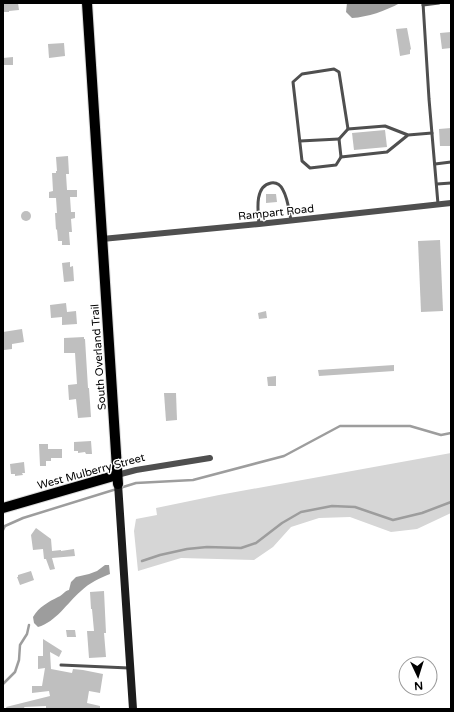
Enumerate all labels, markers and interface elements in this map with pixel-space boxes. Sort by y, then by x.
street label: Rampart Road [238,202,315,223]
street label: South Overland Trail [88,303,109,410]
street label: West Mulberry Street [36,451,146,492]
north arrow [398,656,438,696]
text: N [414,679,424,692]

